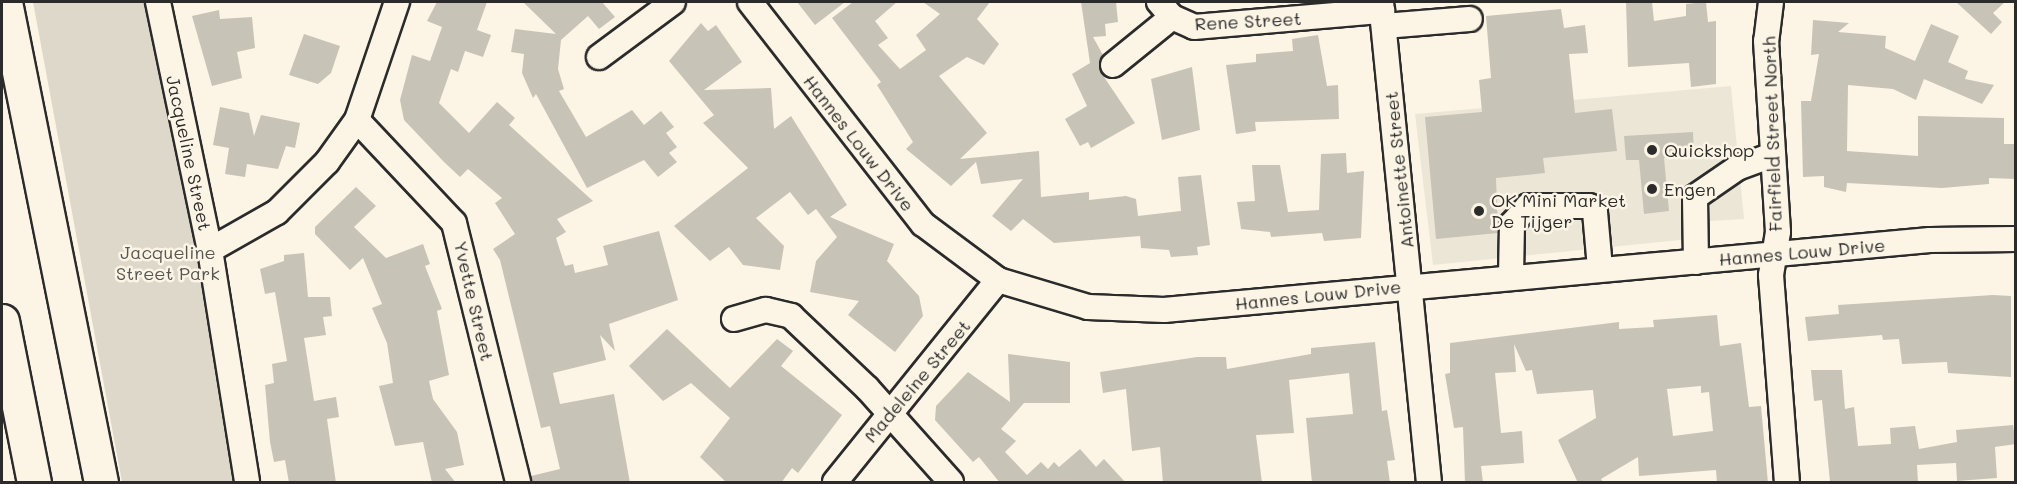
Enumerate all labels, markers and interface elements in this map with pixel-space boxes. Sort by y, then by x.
street label: Rene Street [1194,7,1302,35]
street label: Fairfield Street North [1758,36,1786,232]
street label: Hannes Louw Drive [799,71,919,215]
street label: Jacqueline Street [162,73,216,233]
street label: Antoinette Street [1380,90,1418,250]
place label: Quickshop [1664,139,1754,161]
marker: Quickshop [1645,143,1659,157]
place label: Engen [1664,178,1716,200]
marker: Engen [1645,182,1659,196]
place label: OK Mini Market De Tijger [1491,190,1626,232]
marker: OK Mini Market De Tijger [1472,204,1486,218]
street label: Hannes Louw Drive [1718,234,1886,270]
street label: Yvette Street [450,239,498,363]
park label: Jacqueline Street Park [116,242,220,284]
street label: Hannes Louw Drive [1234,276,1402,314]
street label: Madeleine Street [859,315,975,447]

